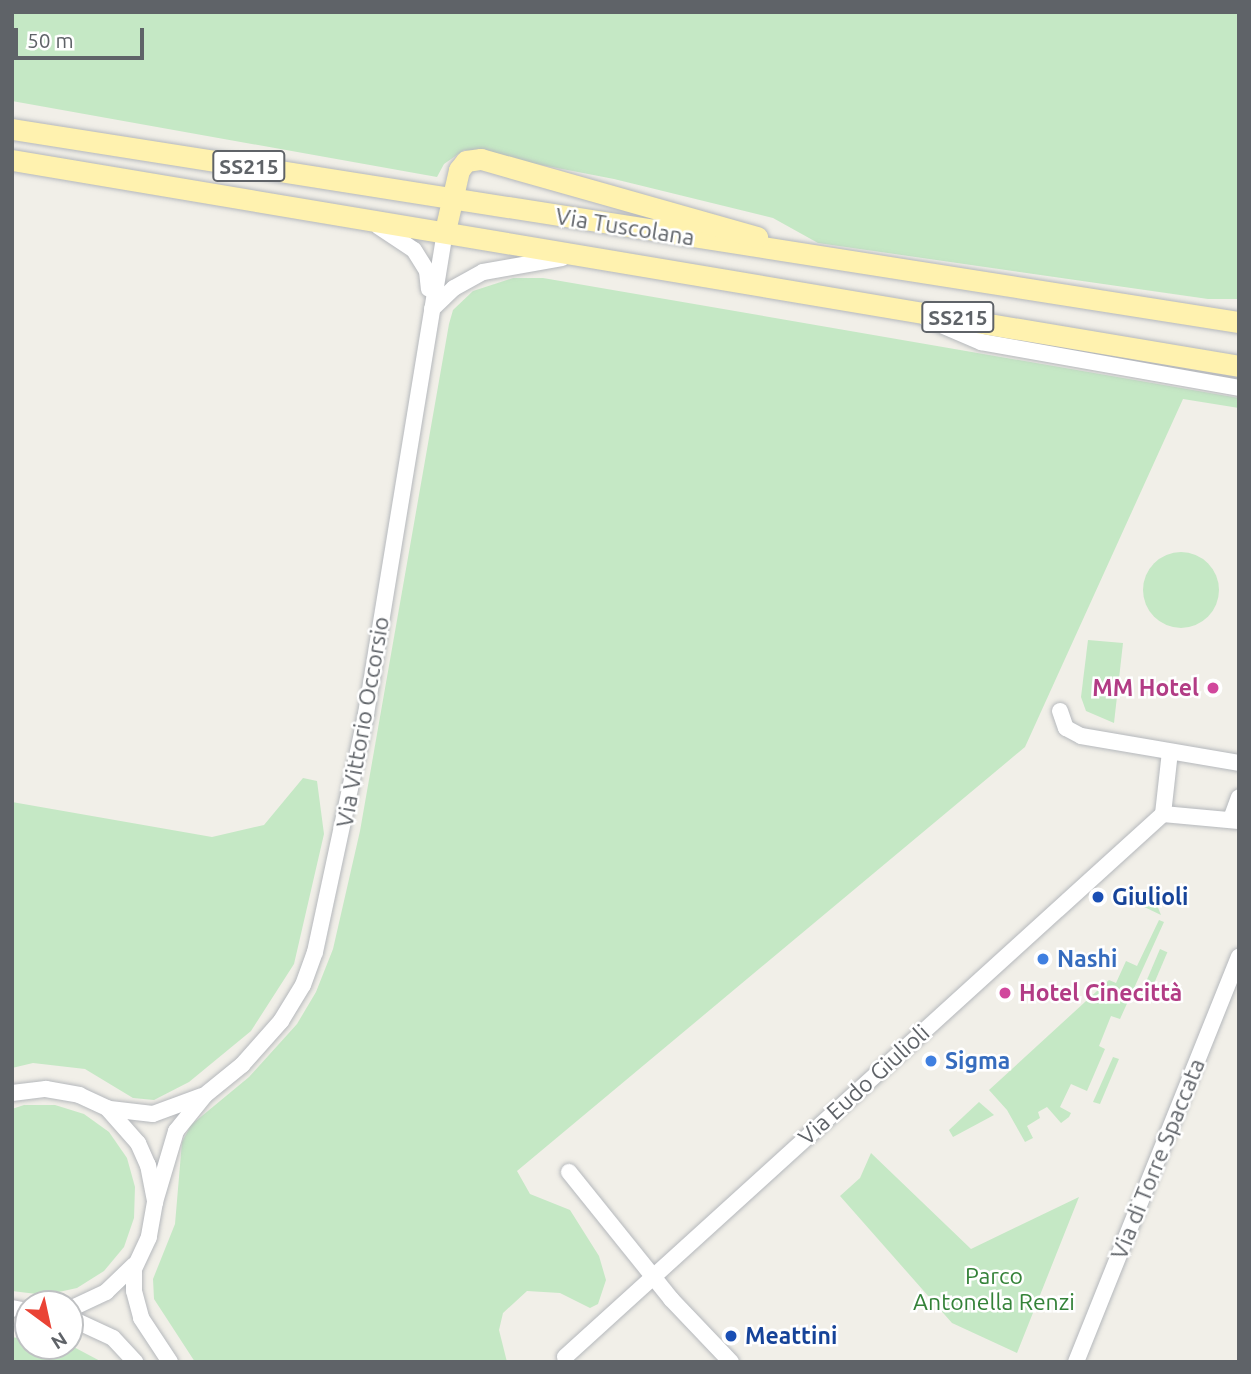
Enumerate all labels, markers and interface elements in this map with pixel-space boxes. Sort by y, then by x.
scale bar [18,14,147,58]
text: 50 m [27,28,74,52]
road number: SS215 [212,148,286,184]
street label: Via Tuscolana [554,202,696,252]
road number: SS215 [921,300,995,334]
street label: Via Vittorio Occorsio [331,614,395,830]
place label: MM Hotel [1092,674,1199,702]
marker: MM Hotel [1205,680,1221,696]
place label: Giulioli [1112,883,1188,911]
marker: Giulioli [1090,889,1106,905]
place label: Nashi [1057,945,1117,973]
marker: Nashi [1035,951,1051,967]
place label: Hotel Cinecittà [1019,979,1182,1007]
marker: Hotel Cinecittà [997,985,1013,1001]
street label: Via Eudo Giulioli [793,1019,935,1151]
place label: Sigma [945,1047,1010,1075]
marker: Sigma [923,1053,939,1069]
street label: Via di Torre Spaccata [1105,1055,1211,1263]
park label: Parco Antonella Renzi [913,1262,1075,1316]
north arrow [14,1290,84,1360]
place label: Meattini [745,1322,837,1350]
text: N [47,1328,71,1354]
marker: Meattini [723,1328,739,1344]

